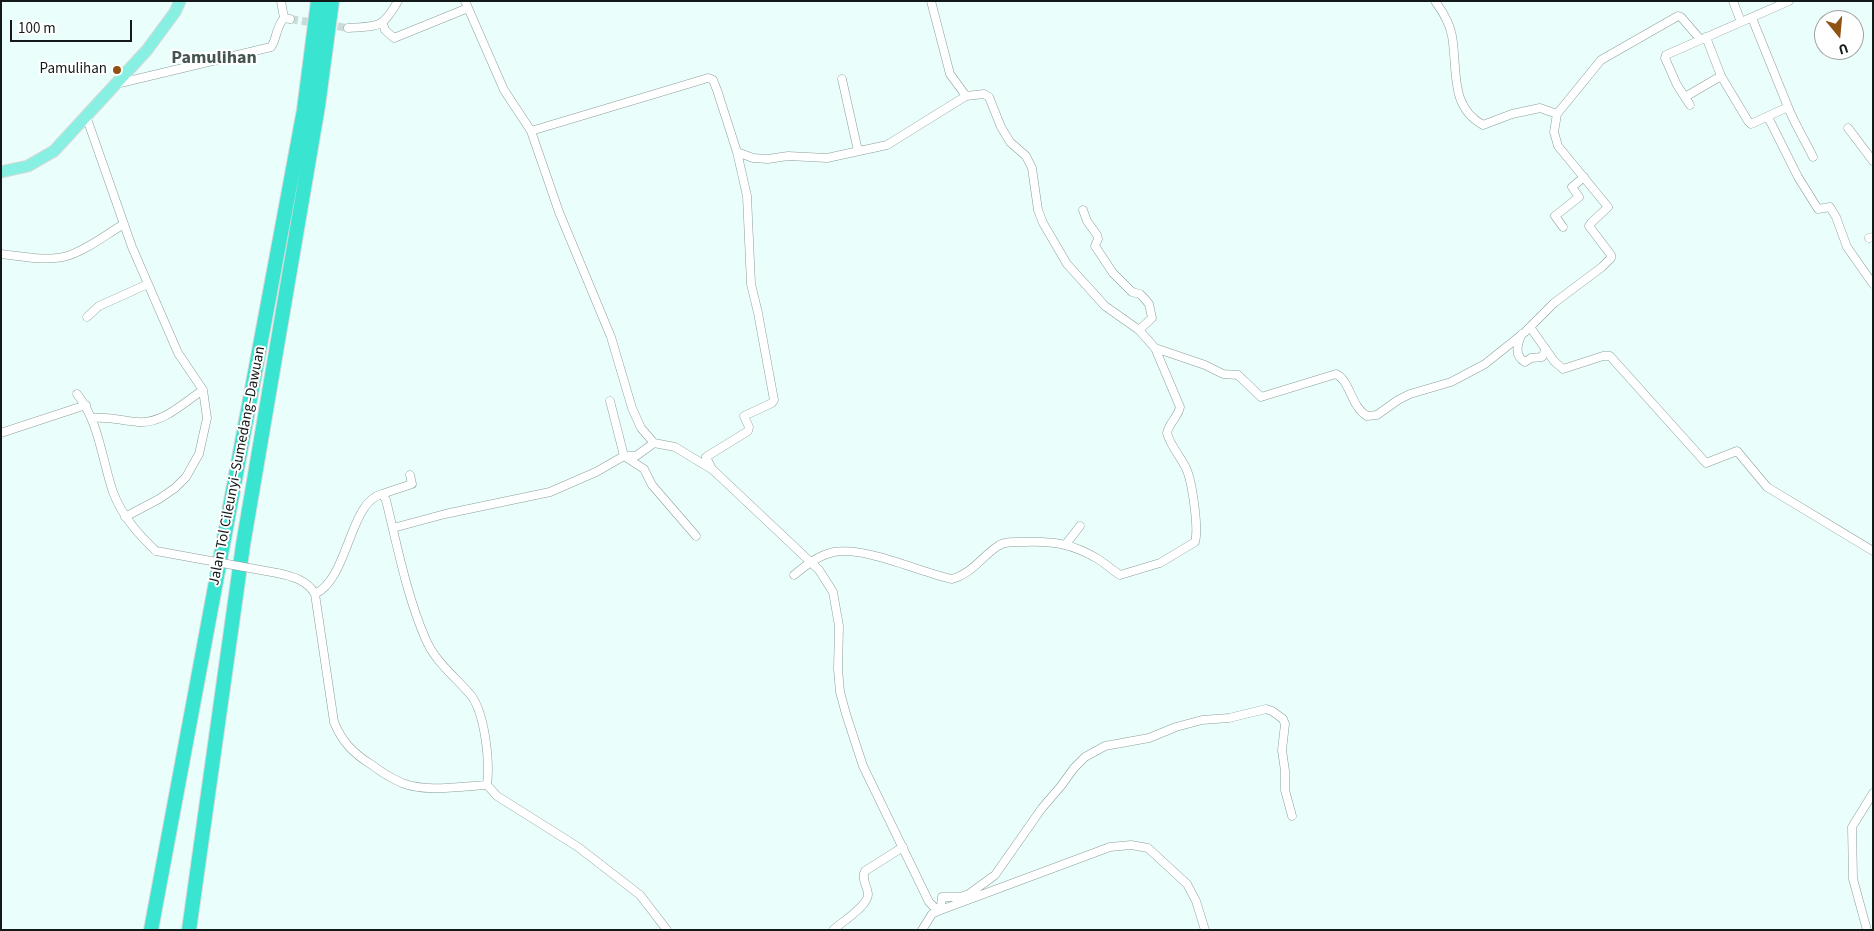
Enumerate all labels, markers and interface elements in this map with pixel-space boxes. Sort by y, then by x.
scale bar [12,10,135,42]
north arrow [1814,10,1864,60]
text: 100 m [18,18,56,39]
text: U [1836,37,1850,59]
district label: Pamulihan [171,48,257,70]
place label: Pamulihan [40,61,107,79]
marker: Pamulihan [111,64,123,76]
street label: Jalan Tol Cileunyi–Sumedang–Dawuan [206,345,270,587]

